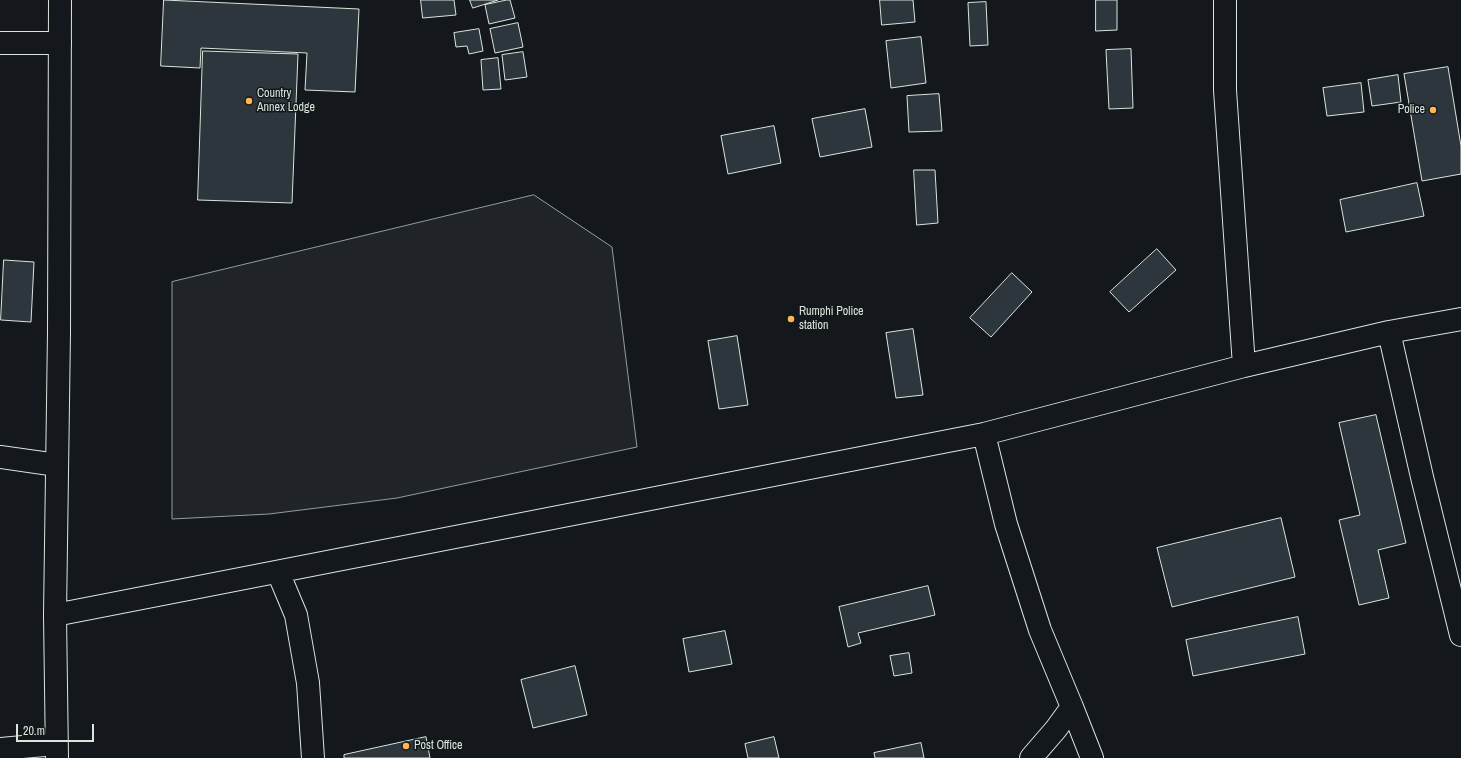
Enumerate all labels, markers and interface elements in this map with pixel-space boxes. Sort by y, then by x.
place label: Country Annex Lodge [257,87,315,115]
marker: Country Annex Lodge [244,96,254,106]
place label: Police [1398,103,1425,117]
marker: Police [1428,105,1438,115]
place label: Rumphi Police station [799,305,864,333]
marker: Rumphi Police station [786,314,796,324]
scale bar [18,716,96,742]
text: 20 m [23,723,45,739]
place label: Post Office [414,739,463,753]
marker: Post Office [401,741,411,751]

